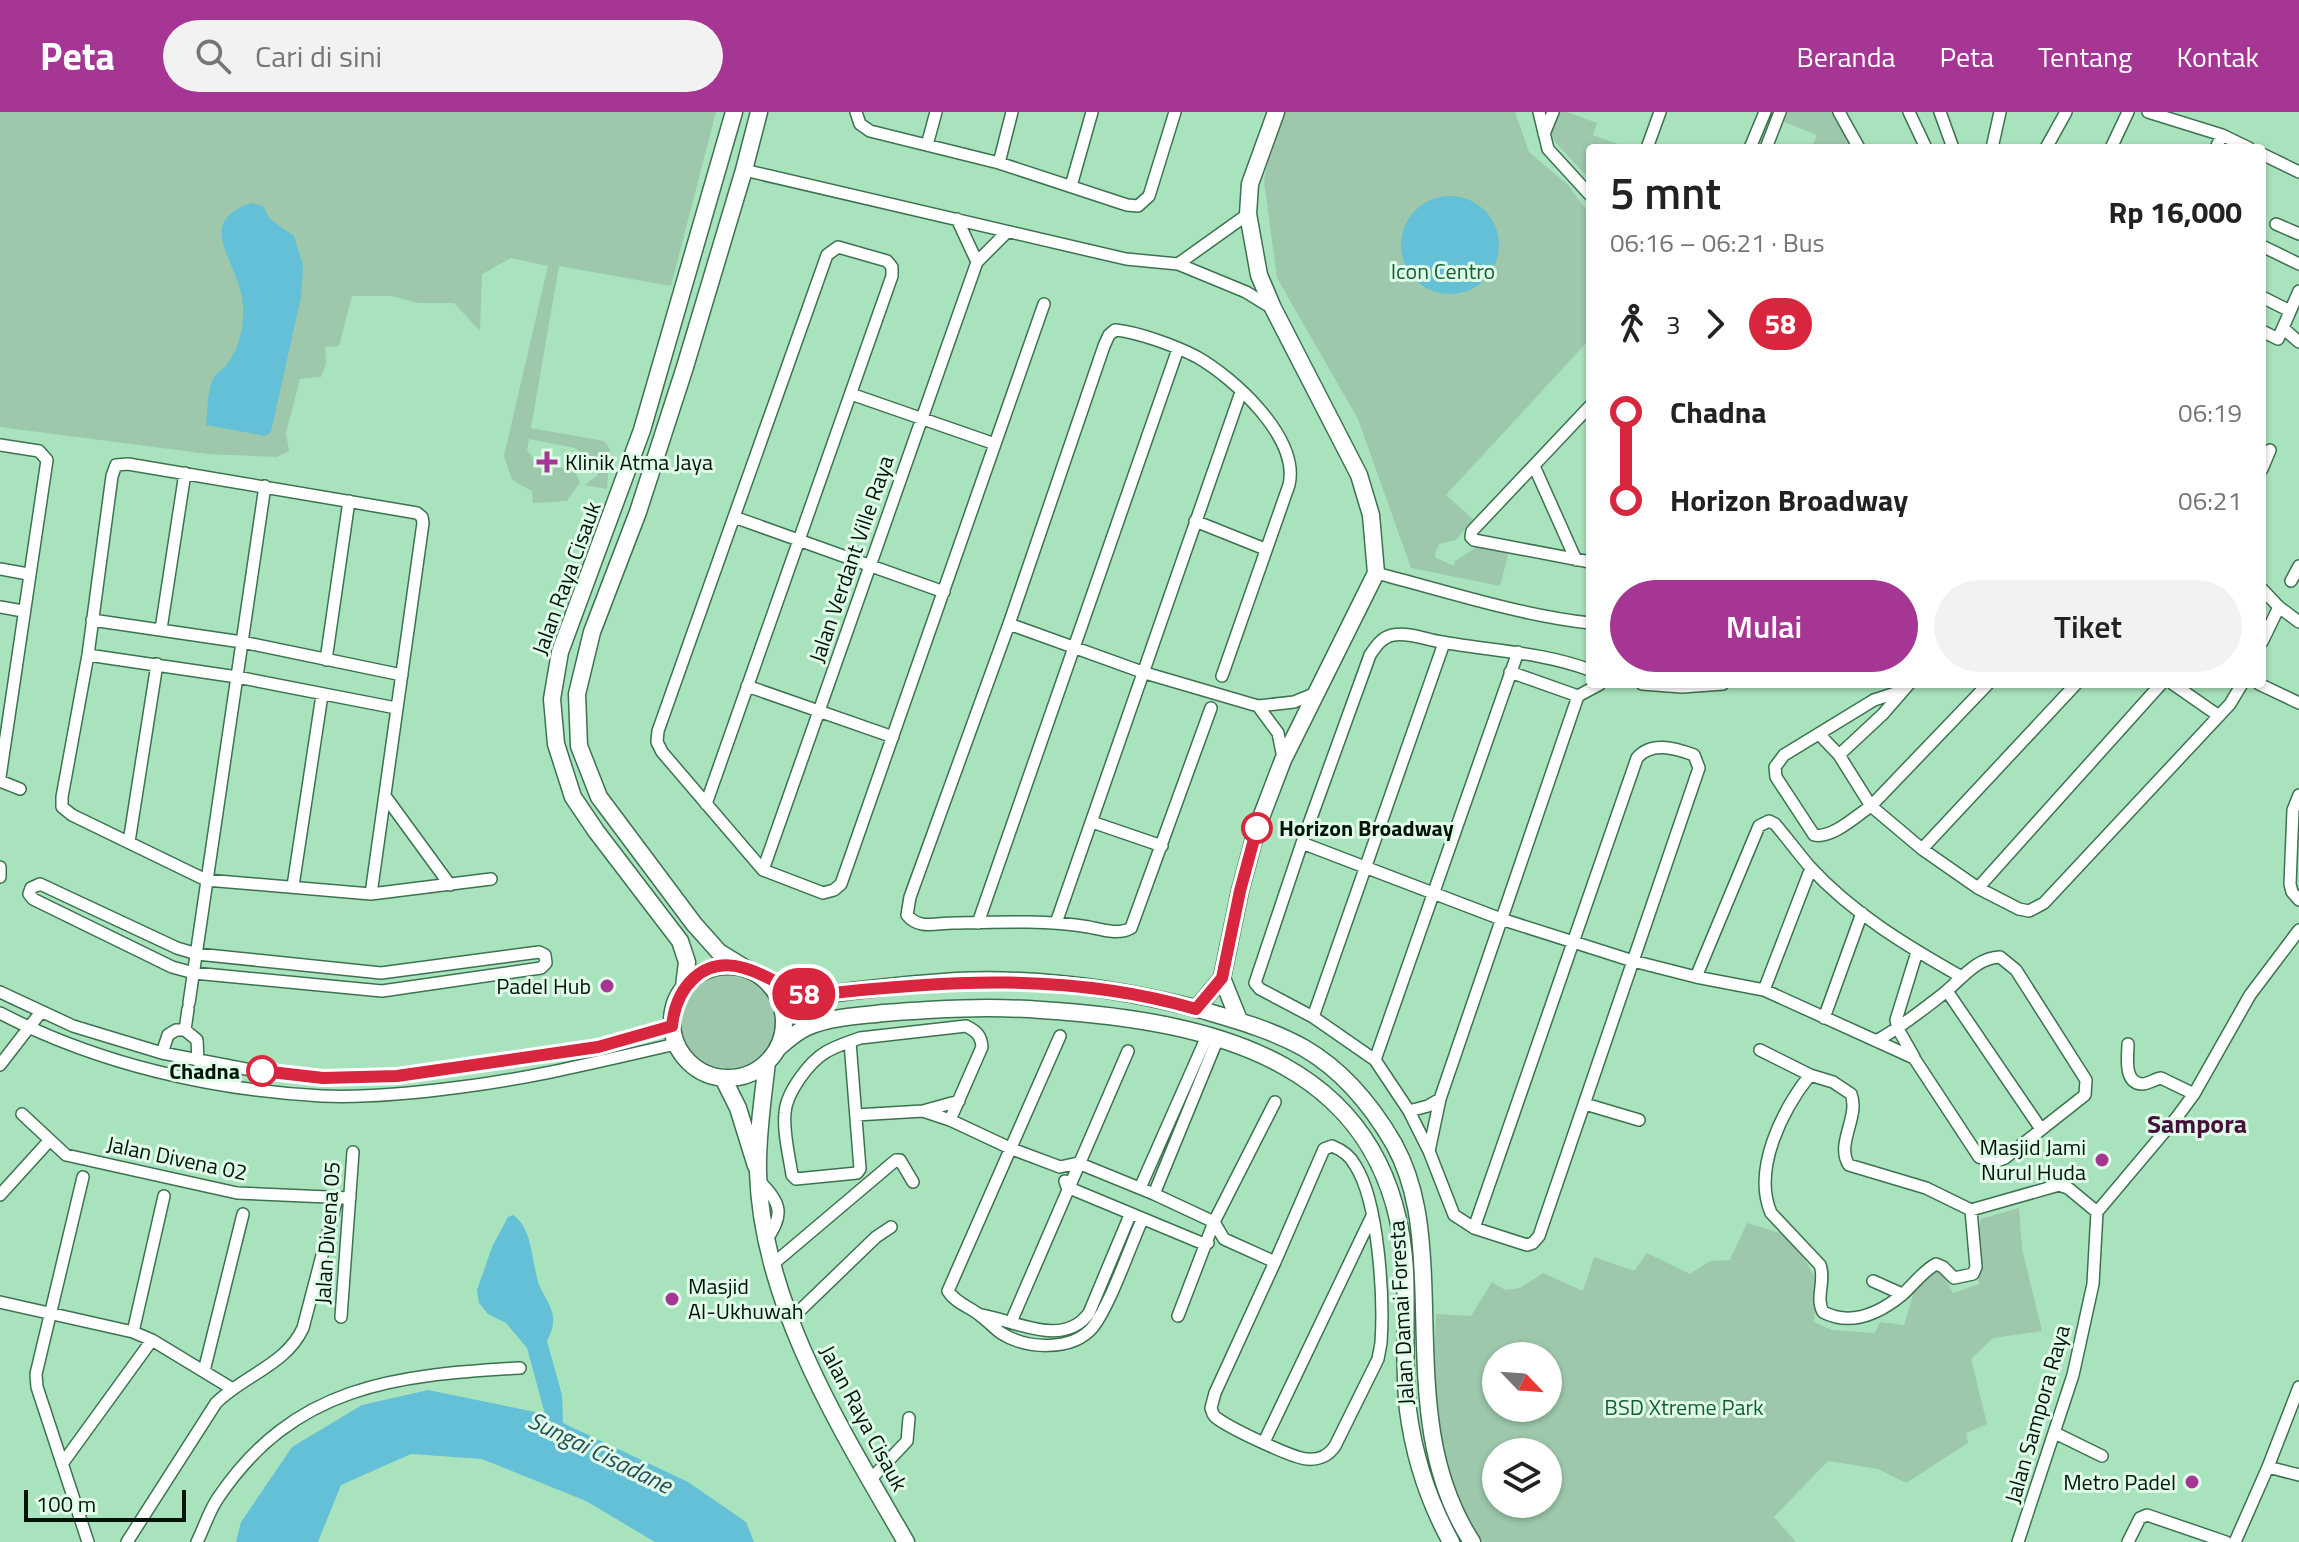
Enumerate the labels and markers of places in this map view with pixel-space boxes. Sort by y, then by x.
place label: Klinik Atma Jaya [565,445,713,479]
marker: Klinik Atma Jaya [536,451,558,473]
place label: Horizon Broadway [1279,811,1454,845]
marker: Horizon Broadway [1242,813,1272,843]
place label: Padel Hub [496,969,591,1003]
marker: Padel Hub [598,977,616,995]
place label: Chadna [169,1054,240,1088]
marker: Chadna [247,1056,277,1086]
place label: Masjid Jami Nurul Huda [1980,1130,2086,1189]
marker: Masjid Jami Nurul Huda [2093,1151,2111,1169]
place label: Masjid Al-Ukhuwah [688,1269,804,1328]
marker: Masjid Al-Ukhuwah [663,1290,681,1308]
place label: Metro Padel [2063,1465,2176,1499]
marker: Metro Padel [2183,1473,2201,1491]

